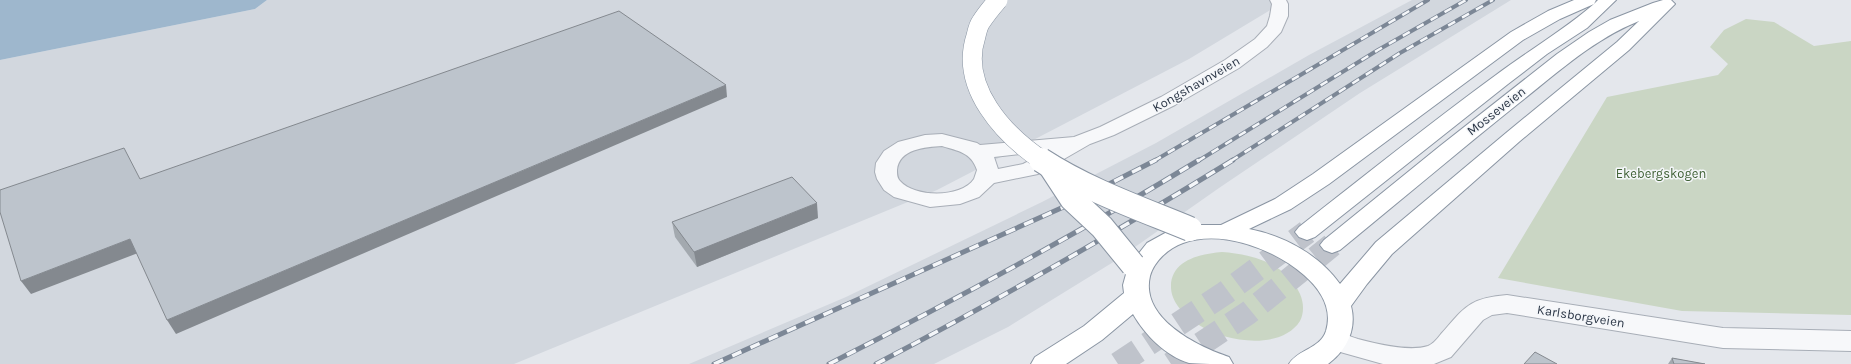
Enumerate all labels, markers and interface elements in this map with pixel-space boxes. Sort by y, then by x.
street label: Kongshavnveien [1150,53,1242,115]
street label: Mosseveien [1464,84,1528,138]
park label: Ekebergskogen [1616,166,1706,181]
street label: Karlsborgveien [1536,302,1626,330]

